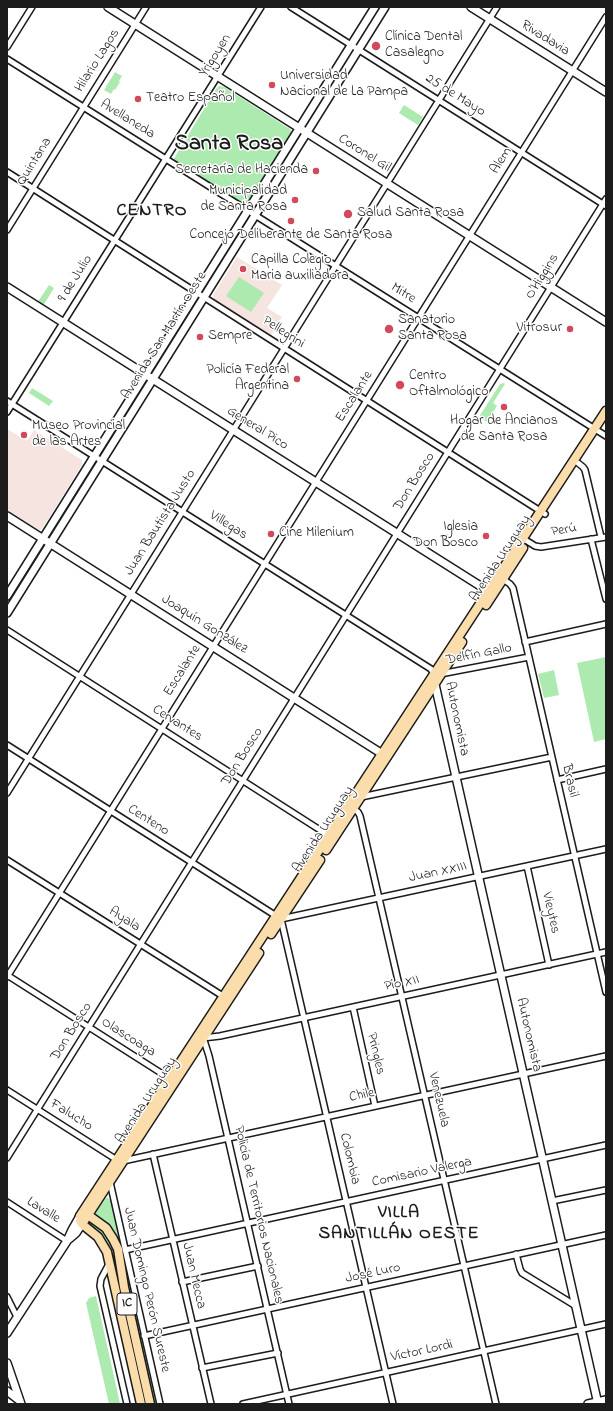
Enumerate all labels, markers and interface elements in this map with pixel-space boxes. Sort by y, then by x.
street label: Rivadavia [518,18,572,60]
street label: Hilario Lagos [72,26,124,96]
place label: Clínica Dental Casalegno [385,30,462,62]
street label: Yrigoyen [196,31,236,81]
marker: Clínica Dental Casalegno [370,40,382,52]
place label: Universidad Nacional de La Pampa [280,69,408,102]
street label: 25 de Mayo [422,71,488,121]
marker: Universidad Nacional de La Pampa [267,80,277,90]
place label: Teatro Español [146,91,235,107]
marker: Teatro Español [133,94,143,104]
street label: Avellaneda [96,97,158,143]
street label: Coronel Gil [334,131,394,177]
district label: Santa Rosa [175,132,283,158]
street label: Quintana [14,135,56,189]
street label: Alem [487,145,517,177]
place label: Secretaría de Hacienda [175,163,308,179]
marker: Secretaría de Hacienda [311,166,321,176]
place label: Municipalidad de Santa Rosa [200,184,287,216]
marker: Municipalidad de Santa Rosa [290,195,300,205]
district label: CENTRO [116,201,188,223]
place label: Salud Santa Rosa [357,206,464,222]
marker: Salud Santa Rosa [342,208,354,220]
marker: Concejo Deliberante de Santa Rosa [286,216,296,226]
place label: Concejo Deliberante de Santa Rosa [190,228,392,244]
street label: O'Higgins [523,251,563,303]
street label: 9 de Julio [55,252,97,306]
place label: Capilla Colegio Maria auxiliadora [251,253,349,286]
marker: Capilla Colegio Maria auxiliadora [238,264,248,274]
street label: Avenida San Martín Oeste [119,269,211,403]
street label: Mitre [387,280,419,308]
street label: Pellegrini [259,313,307,353]
place label: Sanatorio Santa Rosa [398,313,467,346]
place label: Vitrosur [516,321,562,337]
marker: Sanatorio Santa Rosa [383,323,395,335]
marker: Vitrosur [565,324,575,334]
place label: Sempre [208,329,252,345]
marker: Sempre [195,332,205,342]
place label: Policía Federal Argentina [206,363,289,396]
street label: Escalante [333,368,377,426]
place label: Centro Oftalmológico [409,369,488,402]
marker: Policía Federal Argentina [292,374,302,384]
marker: Centro Oftalmológico [394,379,406,391]
marker: Hogar de Ancianos de Santa Rosa [499,402,509,412]
street label: General Pico [223,404,291,454]
place label: Hogar de Ancianos de Santa Rosa [450,414,558,446]
place label: Museo Provincial de las Artes [32,419,125,452]
marker: Museo Provincial de las Artes [19,430,29,440]
street label: Don Bosco [391,450,439,514]
street label: Juan Bautista Justo [122,467,200,579]
street label: Villegas [206,508,250,544]
street label: Avenida Uruguay [467,513,535,605]
place label: Iglesia Don Bosco [413,520,478,552]
street label: Perú [550,520,578,542]
place label: Cine Milenium [279,526,354,542]
marker: Cine Milenium [266,529,276,539]
marker: Iglesia Don Bosco [481,531,491,541]
street label: Joaquín González [158,592,250,658]
street label: Delfín Gallo [445,640,513,670]
street label: Escalante [161,642,205,700]
street label: Autonomista [440,680,472,758]
street label: Cervantes [149,702,205,746]
street label: Don Bosco [219,725,267,789]
street label: Brasil [557,763,581,799]
street label: Avenida Uruguay [290,784,358,876]
street label: Centeno [124,802,172,840]
street label: Juan XXIII [408,859,468,887]
street label: Vieytes [537,891,563,935]
street label: Ayala [105,904,143,936]
street label: Pío XII [383,972,421,996]
street label: Autonomista [511,996,545,1074]
street label: Don Bosco [48,1000,96,1064]
street label: Olascoaga [98,1015,158,1061]
street label: Pringles [362,1031,388,1077]
street label: Avenida Uruguay [113,1055,181,1147]
street label: Venezuela [424,1071,452,1129]
street label: Chile [348,1085,376,1107]
street label: Falucho [47,1096,95,1136]
street label: Policía de Territorios Nacionales [229,1124,287,1306]
street label: Colombia [335,1132,363,1186]
street label: Comisario Valerga [371,1154,473,1192]
street label: Lavalle [23,1194,63,1228]
district label: VILLA SANTILLÁN OESTE [319,1203,479,1246]
street label: Juan Domingo Perón Sureste [119,1206,173,1374]
street label: Juan Mecca [177,1241,209,1311]
street label: José Luro [344,1260,402,1288]
road number: IC [117,1293,137,1315]
street label: Víctor Lordi [389,1337,455,1367]

